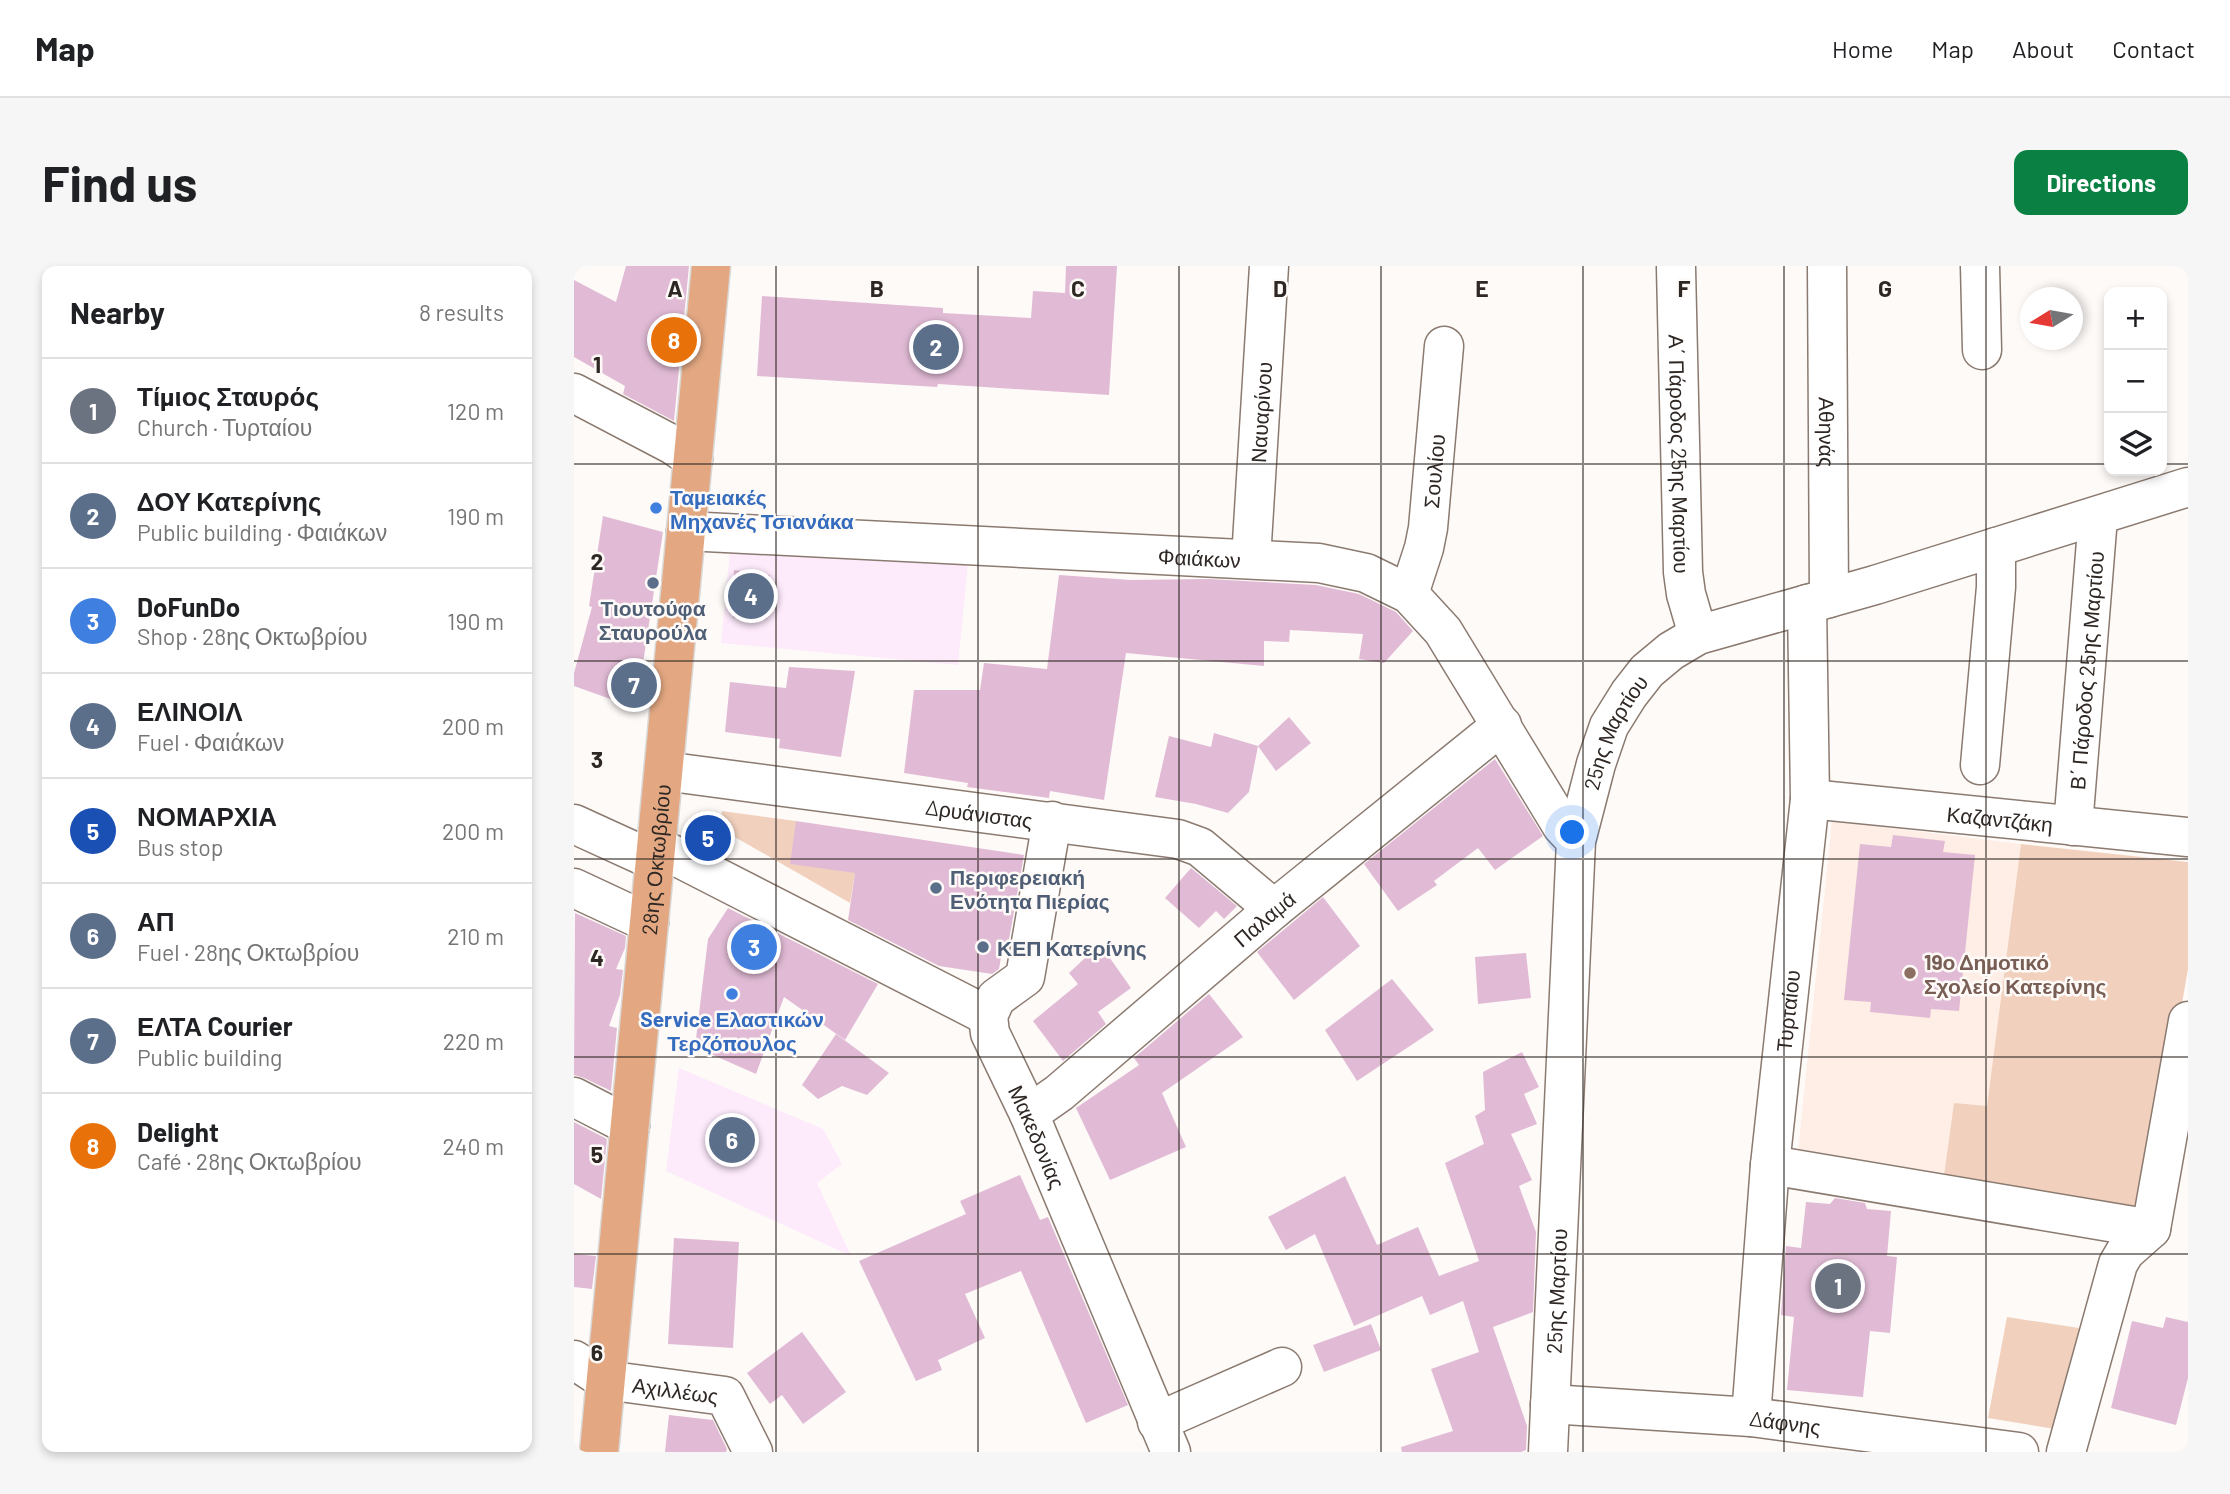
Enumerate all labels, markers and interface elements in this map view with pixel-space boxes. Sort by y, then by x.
text: Map [35,28,95,68]
text: Home [1832,34,1893,63]
text: Map [1931,34,1974,63]
text: About [2012,34,2074,63]
text: Contact [2112,34,2195,63]
button: Directions [2014,150,2188,215]
text: Find us [42,153,197,212]
text: A [667,274,683,302]
text: B [870,274,884,302]
text: C [1071,274,1085,302]
text: D [1273,274,1287,302]
text: E [1475,274,1489,302]
text: F [1678,274,1691,302]
text: G [1878,274,1892,302]
north arrow [2020,287,2083,350]
map controls [2104,287,2167,476]
button: + [2104,287,2167,350]
text: Nearby [70,294,165,330]
text: 8 results [419,298,504,326]
pin: 8 [651,314,697,366]
pin: 2 [913,321,959,373]
street label: Α΄ Πάροδος 25ης Μαρτίου [1665,334,1696,574]
text: 1 [593,350,601,378]
button: − [2104,350,2167,413]
street label: Ναυαρίνου [1244,361,1276,464]
text: Τίμιος Σταυρός [137,380,319,411]
text: 1 [89,397,97,425]
text: 120 m [447,397,504,425]
street label: Αθηνάς [1815,397,1841,467]
text: Church · Τυρταίου [137,413,312,441]
button: layers [2104,413,2167,476]
street label: Σουλίου [1417,433,1449,509]
place label: Ταμειακές Μηχανές Τσιανάκα [670,484,854,534]
text: ΔΟΥ Κατερίνης [137,485,322,516]
marker: Ταμειακές Μηχανές Τσιανάκα [648,500,664,516]
text: 2 [87,502,99,530]
text: 190 m [447,502,504,530]
text: Public building · Φαιάκων [137,518,387,546]
street label: Φαιάκων [1157,542,1241,572]
text: 2 [591,547,603,575]
street label: Β΄ Πάροδος 25ης Μαρτίου [2063,550,2108,791]
pin: 4 [728,570,774,622]
marker: Τιουτούφα Σταυρούλα [645,575,661,591]
text: DoFunDo [137,591,240,622]
place label: Τιουτούφα Σταυρούλα [599,595,707,644]
text: 3 [87,607,99,635]
text: 190 m [447,607,504,635]
text: Shop · 28ης Οκτωβρίου [137,622,368,650]
pin: 7 [611,659,657,711]
street label: 25ης Μαρτίου [1577,669,1652,792]
text: ΕΛΙΝΟΙΛ [137,695,242,726]
text: 4 [86,712,100,740]
text: 200 m [442,712,504,740]
text: Fuel · Φαιάκων [137,728,284,756]
text: 3 [591,745,603,773]
street label: 28ης Οκτωβρίου [635,783,675,936]
street label: Δρυάνιστας [924,793,1034,832]
text: ΝΟΜΑΡΧΙΑ [137,800,277,831]
street label: Καζαντζάκη [1946,800,2054,836]
pin: 5 [685,812,731,864]
your location [1555,815,1589,849]
text: 5 [87,817,99,845]
text: 200 m [442,817,504,845]
text: Bus stop [137,833,223,861]
place label: Περιφερειακή Ενότητα Πιερίας [950,864,1110,914]
marker: Περιφερειακή Ενότητα Πιερίας [928,880,944,896]
street label: Παλαμά [1228,885,1300,951]
text: ΑΠ [137,905,175,936]
pin: 3 [731,921,777,973]
text: 6 [87,922,99,950]
text: 210 m [447,922,504,950]
place label: ΚΕΠ Κατερίνης [997,935,1147,961]
text: Fuel · 28ης Οκτωβρίου [137,938,359,966]
marker: ΚΕΠ Κατερίνης [975,939,991,955]
text: 4 [590,943,604,971]
place label: 19ο Δημοτικό Σχολείο Κατερίνης [1924,949,2107,999]
marker: 19ο Δημοτικό Σχολείο Κατερίνης [1902,965,1918,981]
street label: Τυρταίου [1770,968,1804,1053]
marker: Service Ελαστικών Τερζόπουλος [724,986,740,1002]
place label: Service Ελαστικών Τερζόπουλος [640,1006,824,1056]
text: ΕΛΤΑ Courier [137,1010,293,1041]
text: 7 [87,1027,99,1055]
text: 220 m [443,1027,504,1055]
text: Public building [137,1043,282,1071]
street label: Μακεδονίας [1004,1081,1071,1192]
pin: 6 [709,1114,755,1166]
text: Delight [137,1116,219,1147]
text: 8 [87,1132,99,1160]
text: 240 m [442,1132,504,1160]
text: 5 [591,1140,603,1168]
text: Café · 28ης Οκτωβρίου [137,1147,362,1175]
street label: 25ης Μαρτίου [1540,1228,1571,1354]
pin: 1 [1815,1260,1861,1312]
text: 6 [591,1338,603,1366]
street label: Αχιλλέως [631,1371,720,1407]
street label: Δάφνης [1748,1404,1822,1439]

